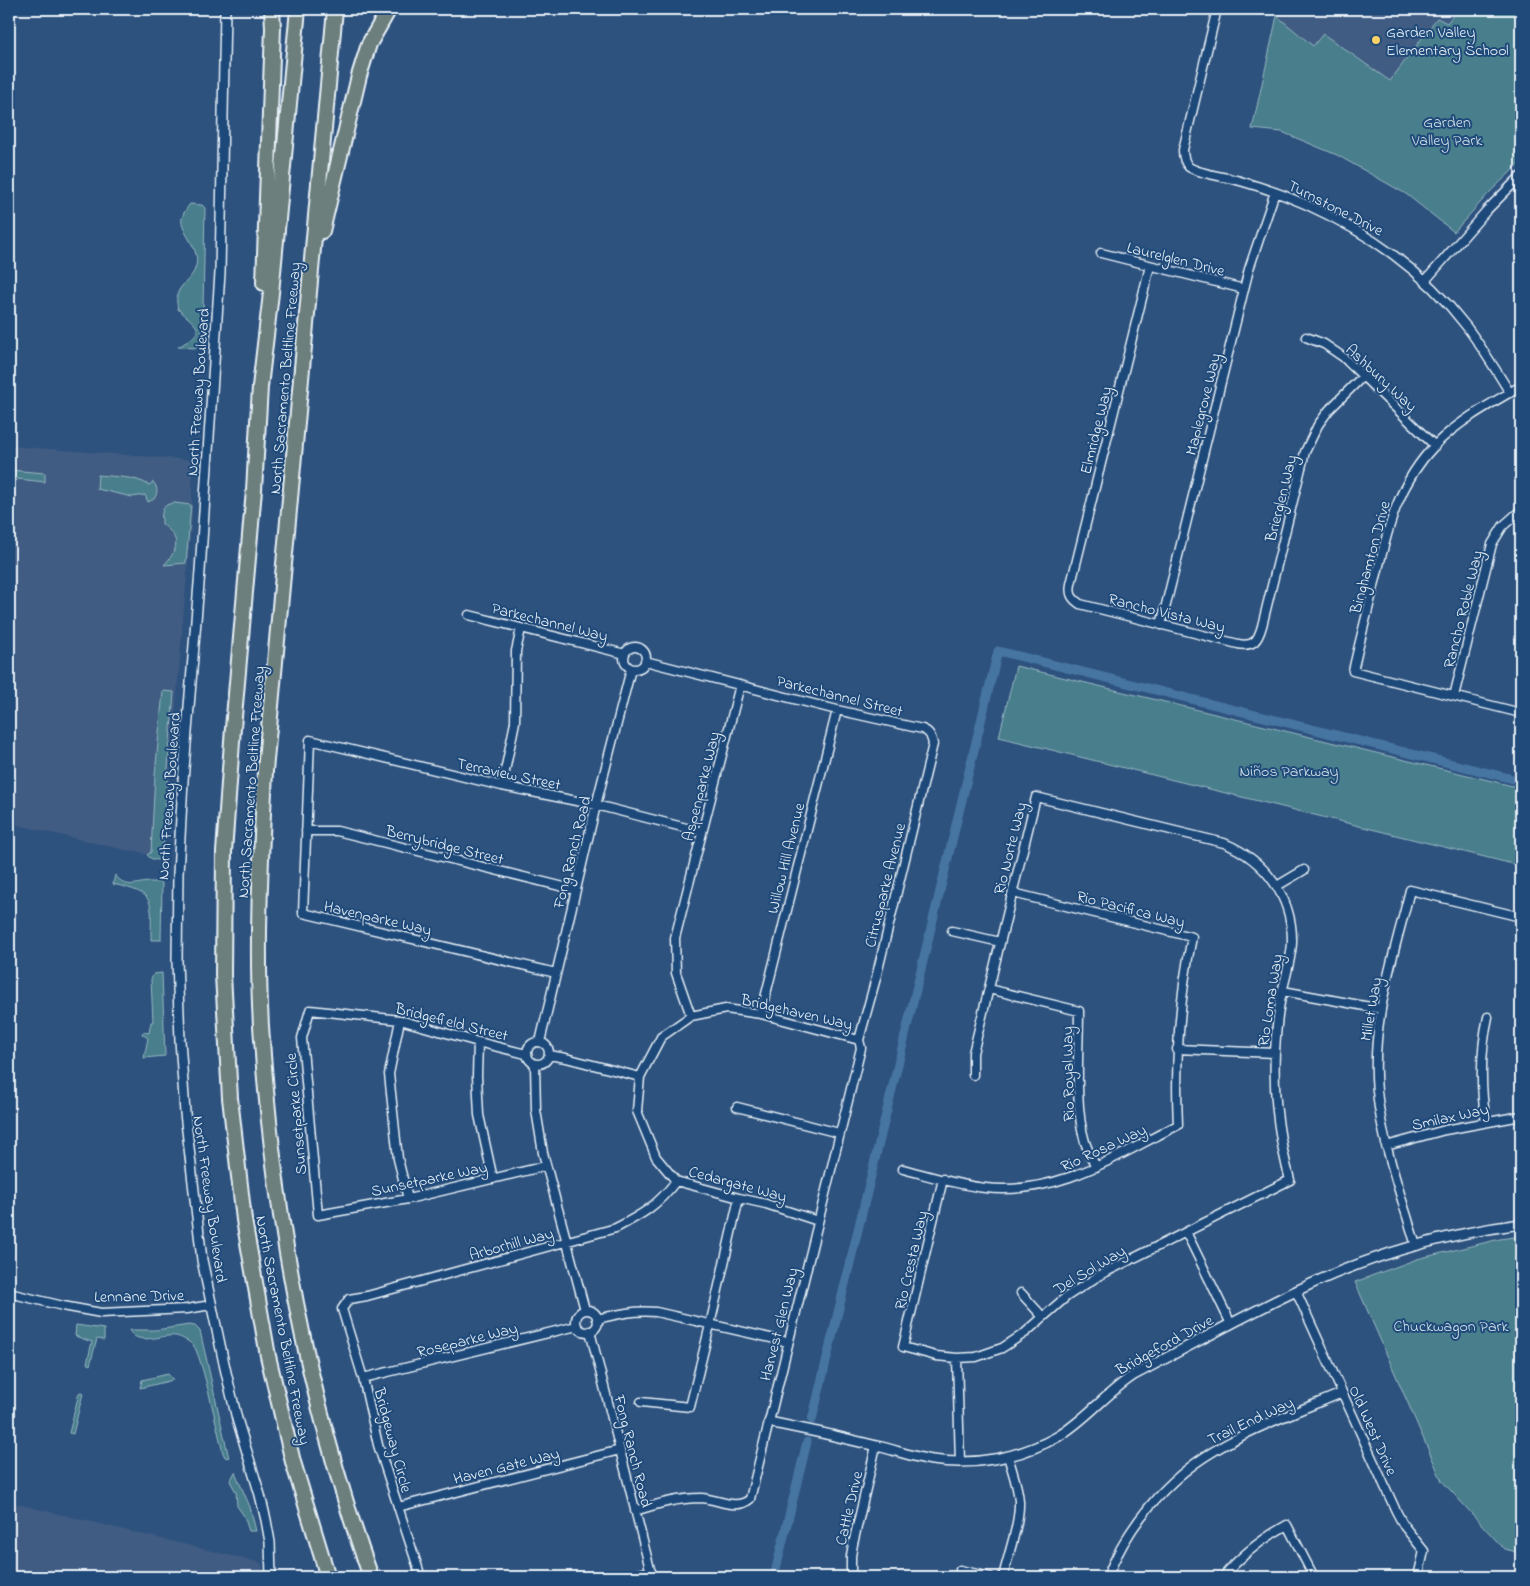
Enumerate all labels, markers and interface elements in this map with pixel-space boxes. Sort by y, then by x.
place label: Garden Valley Elementary School [1386,21,1509,63]
marker: Garden Valley Elementary School [1370,34,1382,46]
park label: Garden Valley Park [1411,111,1483,153]
street label: Turnstone Drive [1283,174,1388,244]
street label: Laurelglen Drive [1124,236,1228,284]
street label: North Sacramento Beltline Freeway [264,261,308,495]
street label: North Freeway Boulevard [181,307,217,477]
street label: Ashbury Way [1339,339,1422,418]
street label: Maplegrove Way [1180,351,1228,458]
street label: Elmridge Way [1074,384,1119,477]
street label: Brierglen Way [1259,452,1304,546]
street label: Binghamton Drive [1344,498,1398,617]
street label: Rancho Roble Way [1438,548,1490,671]
street label: Rancho Vista Way [1106,588,1228,640]
street label: Parkechannel Way [489,597,610,649]
street label: North Sacramento Beltline Freeway [232,665,272,899]
street label: Parkechannel Street [774,670,906,724]
street label: North Freeway Boulevard [152,711,188,881]
street label: Aspenparke Way [677,729,727,844]
street label: Terraview Street [454,752,563,798]
park label: Niños Parkway [1240,760,1339,784]
street label: Fong Ranch Road [547,794,599,912]
street label: Willow Hill Avenue [762,800,813,917]
street label: Rio Norte Way [988,800,1034,897]
street label: Berrybridge Street [382,819,507,872]
street label: Citrusparke Avenue [859,820,913,950]
street label: Rio Pacifica Way [1074,885,1187,935]
street label: Havenparke Way [321,895,434,943]
street label: Rio Loma Way [1252,952,1290,1048]
street label: Millet Way [1355,975,1389,1043]
street label: Bridgehaven Way [737,988,855,1037]
street label: Bridgefield Street [392,997,511,1049]
street label: Rio Royal Way [1056,1026,1082,1122]
street label: Sunsetparke Circle [280,1051,314,1176]
street label: Smilax Way [1410,1098,1491,1138]
street label: North Freeway Boulevard [185,1114,233,1284]
street label: Rio Rosa Way [1057,1118,1151,1179]
street label: Sunsetparke Way [369,1156,490,1204]
street label: Cedargate Way [686,1160,789,1210]
street label: Rio Cresta Way [889,1208,935,1312]
street label: North Sacramento Beltline Freeway [248,1214,316,1447]
street label: Arborhill Way [467,1222,556,1268]
street label: Del Sol Way [1049,1240,1131,1302]
street label: Harvest Glen Way [754,1265,806,1384]
street label: Lennane Drive [94,1284,185,1310]
street label: Bridgeford Drive [1111,1309,1219,1383]
park label: Chuckwagon Park [1393,1315,1510,1339]
street label: Roseparke Way [415,1317,520,1365]
street label: Old West Drive [1342,1382,1403,1481]
street label: Bridgeway Circle [366,1384,418,1496]
street label: Trail End Way [1204,1391,1298,1452]
street label: Fong Ranch Road [606,1392,658,1510]
street label: Haven Gate Way [451,1442,562,1492]
street label: Cattle Drive [830,1468,870,1548]

